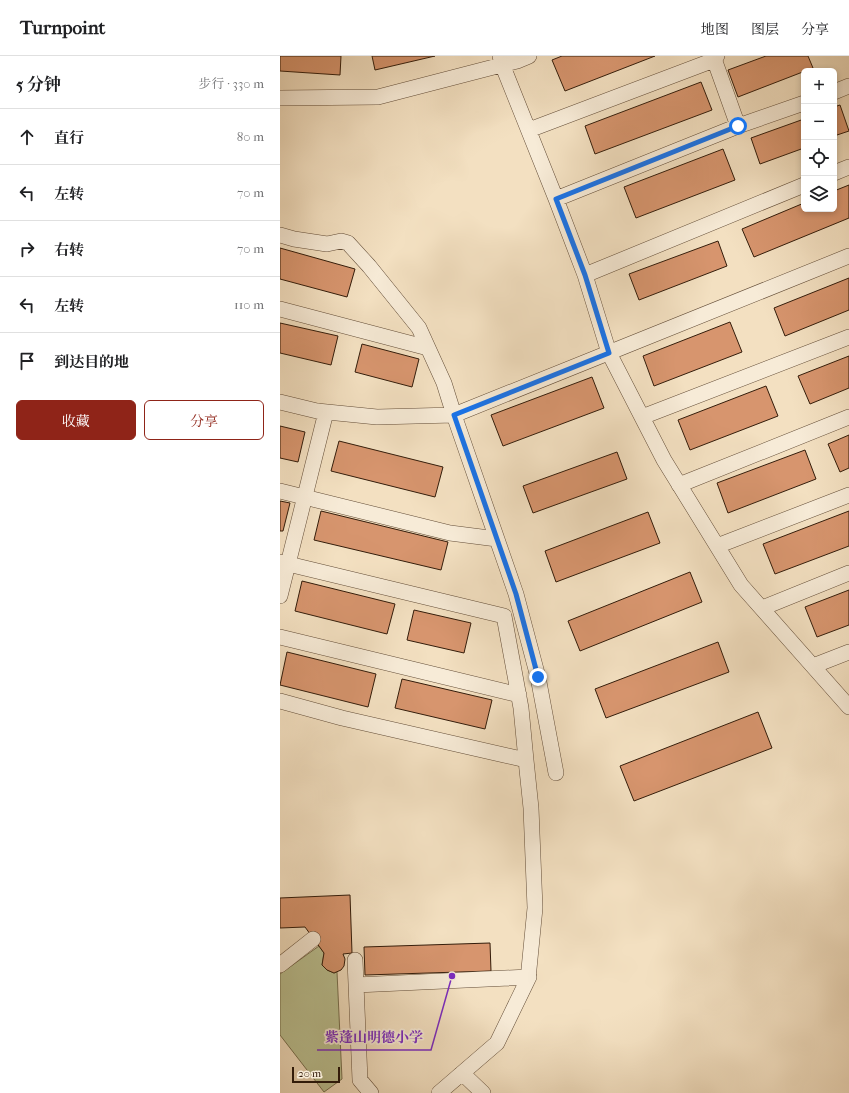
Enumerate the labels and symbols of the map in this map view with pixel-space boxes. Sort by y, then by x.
route start [729,117,747,135]
route end [529,668,547,686]
callout: 紫蓬山明德小学 [317,1024,431,1050]
text: 紫蓬山明德小学 [325,1029,423,1046]
scale bar [292,1065,340,1084]

